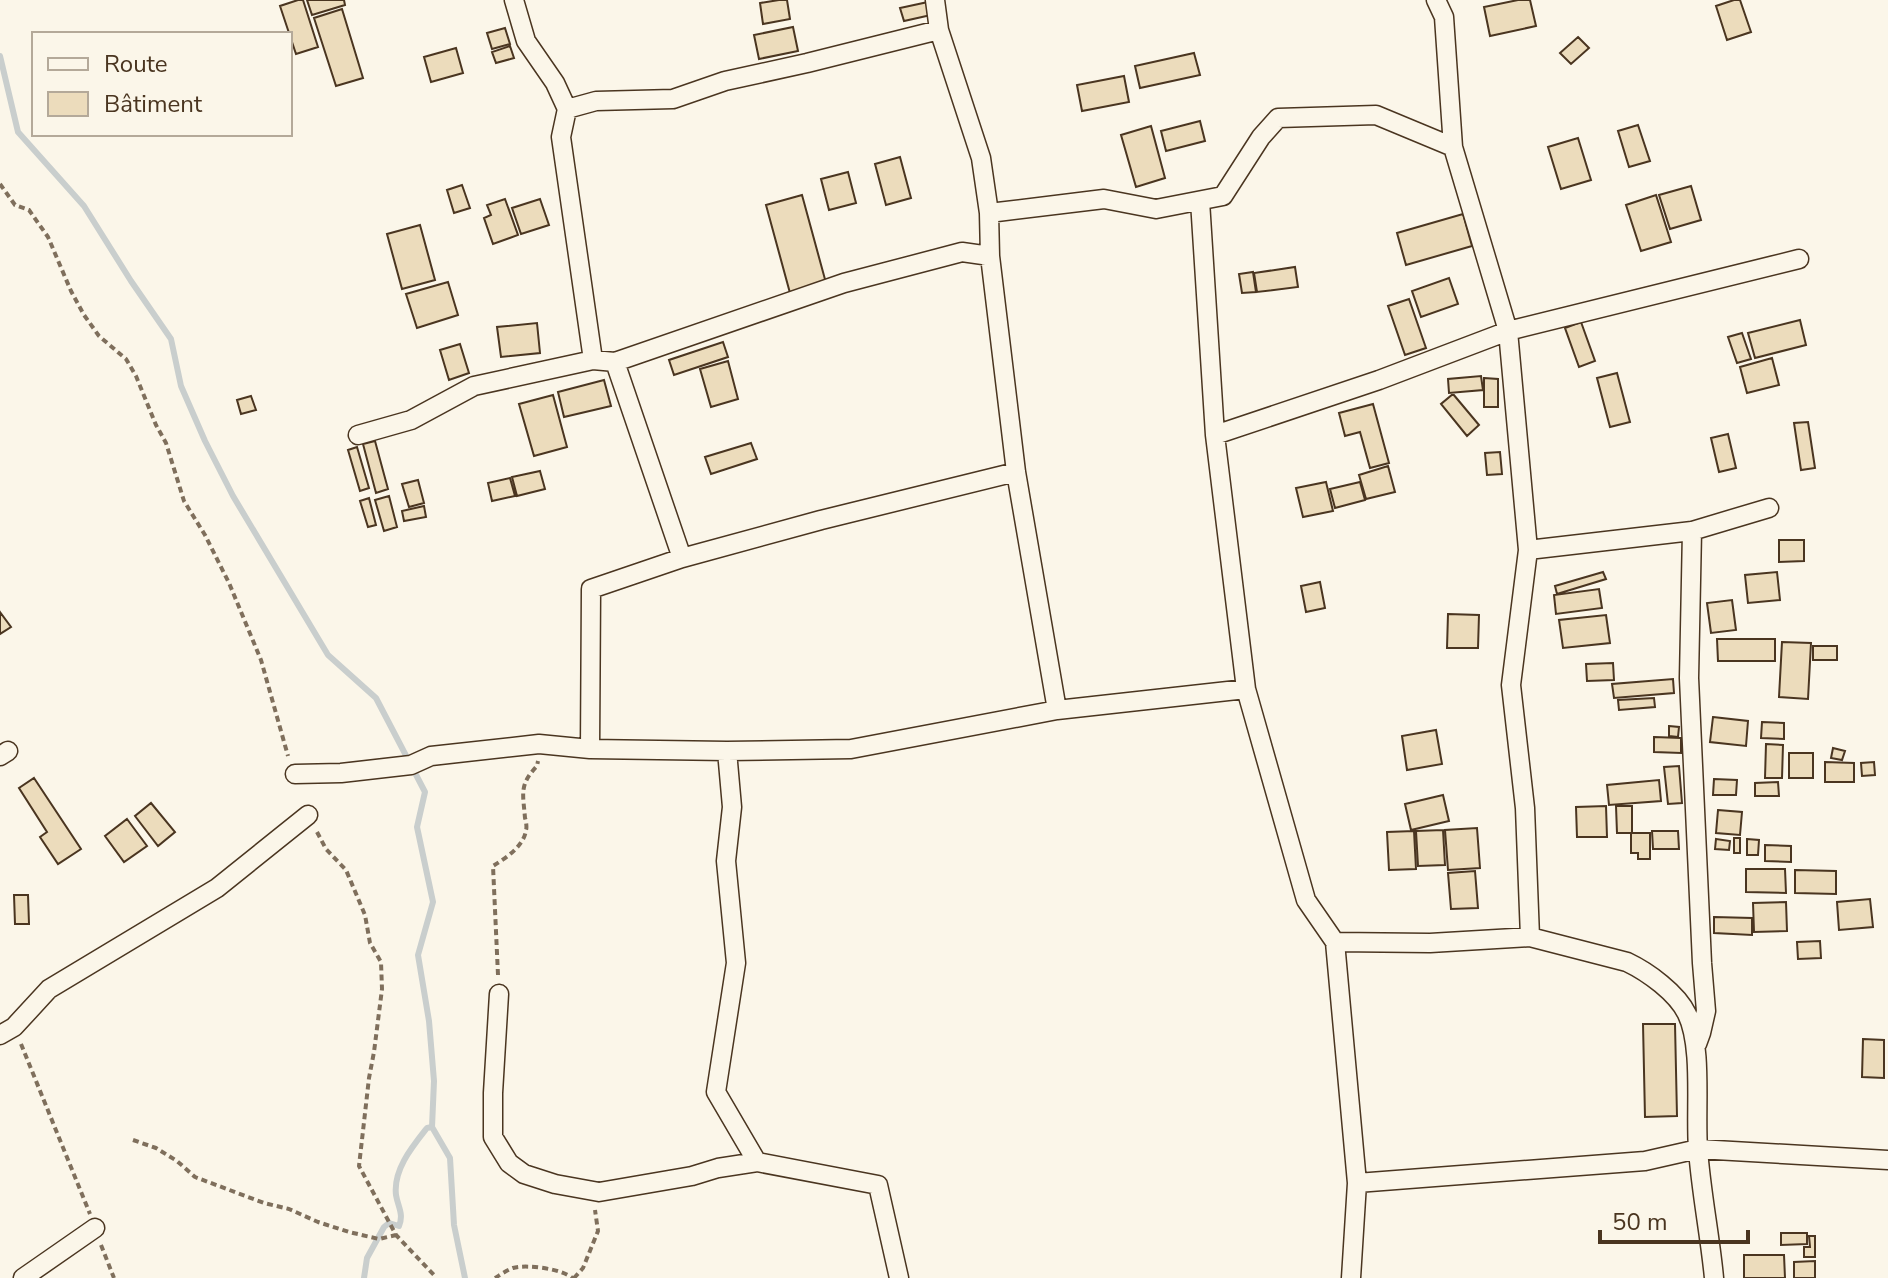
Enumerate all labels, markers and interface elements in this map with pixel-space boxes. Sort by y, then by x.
legend [32,32,292,136]
text: Route [104,48,168,80]
text: Bâtiment [104,88,203,120]
scale bar [1600,1194,1748,1244]
text: 50 m [1612,1206,1668,1238]

